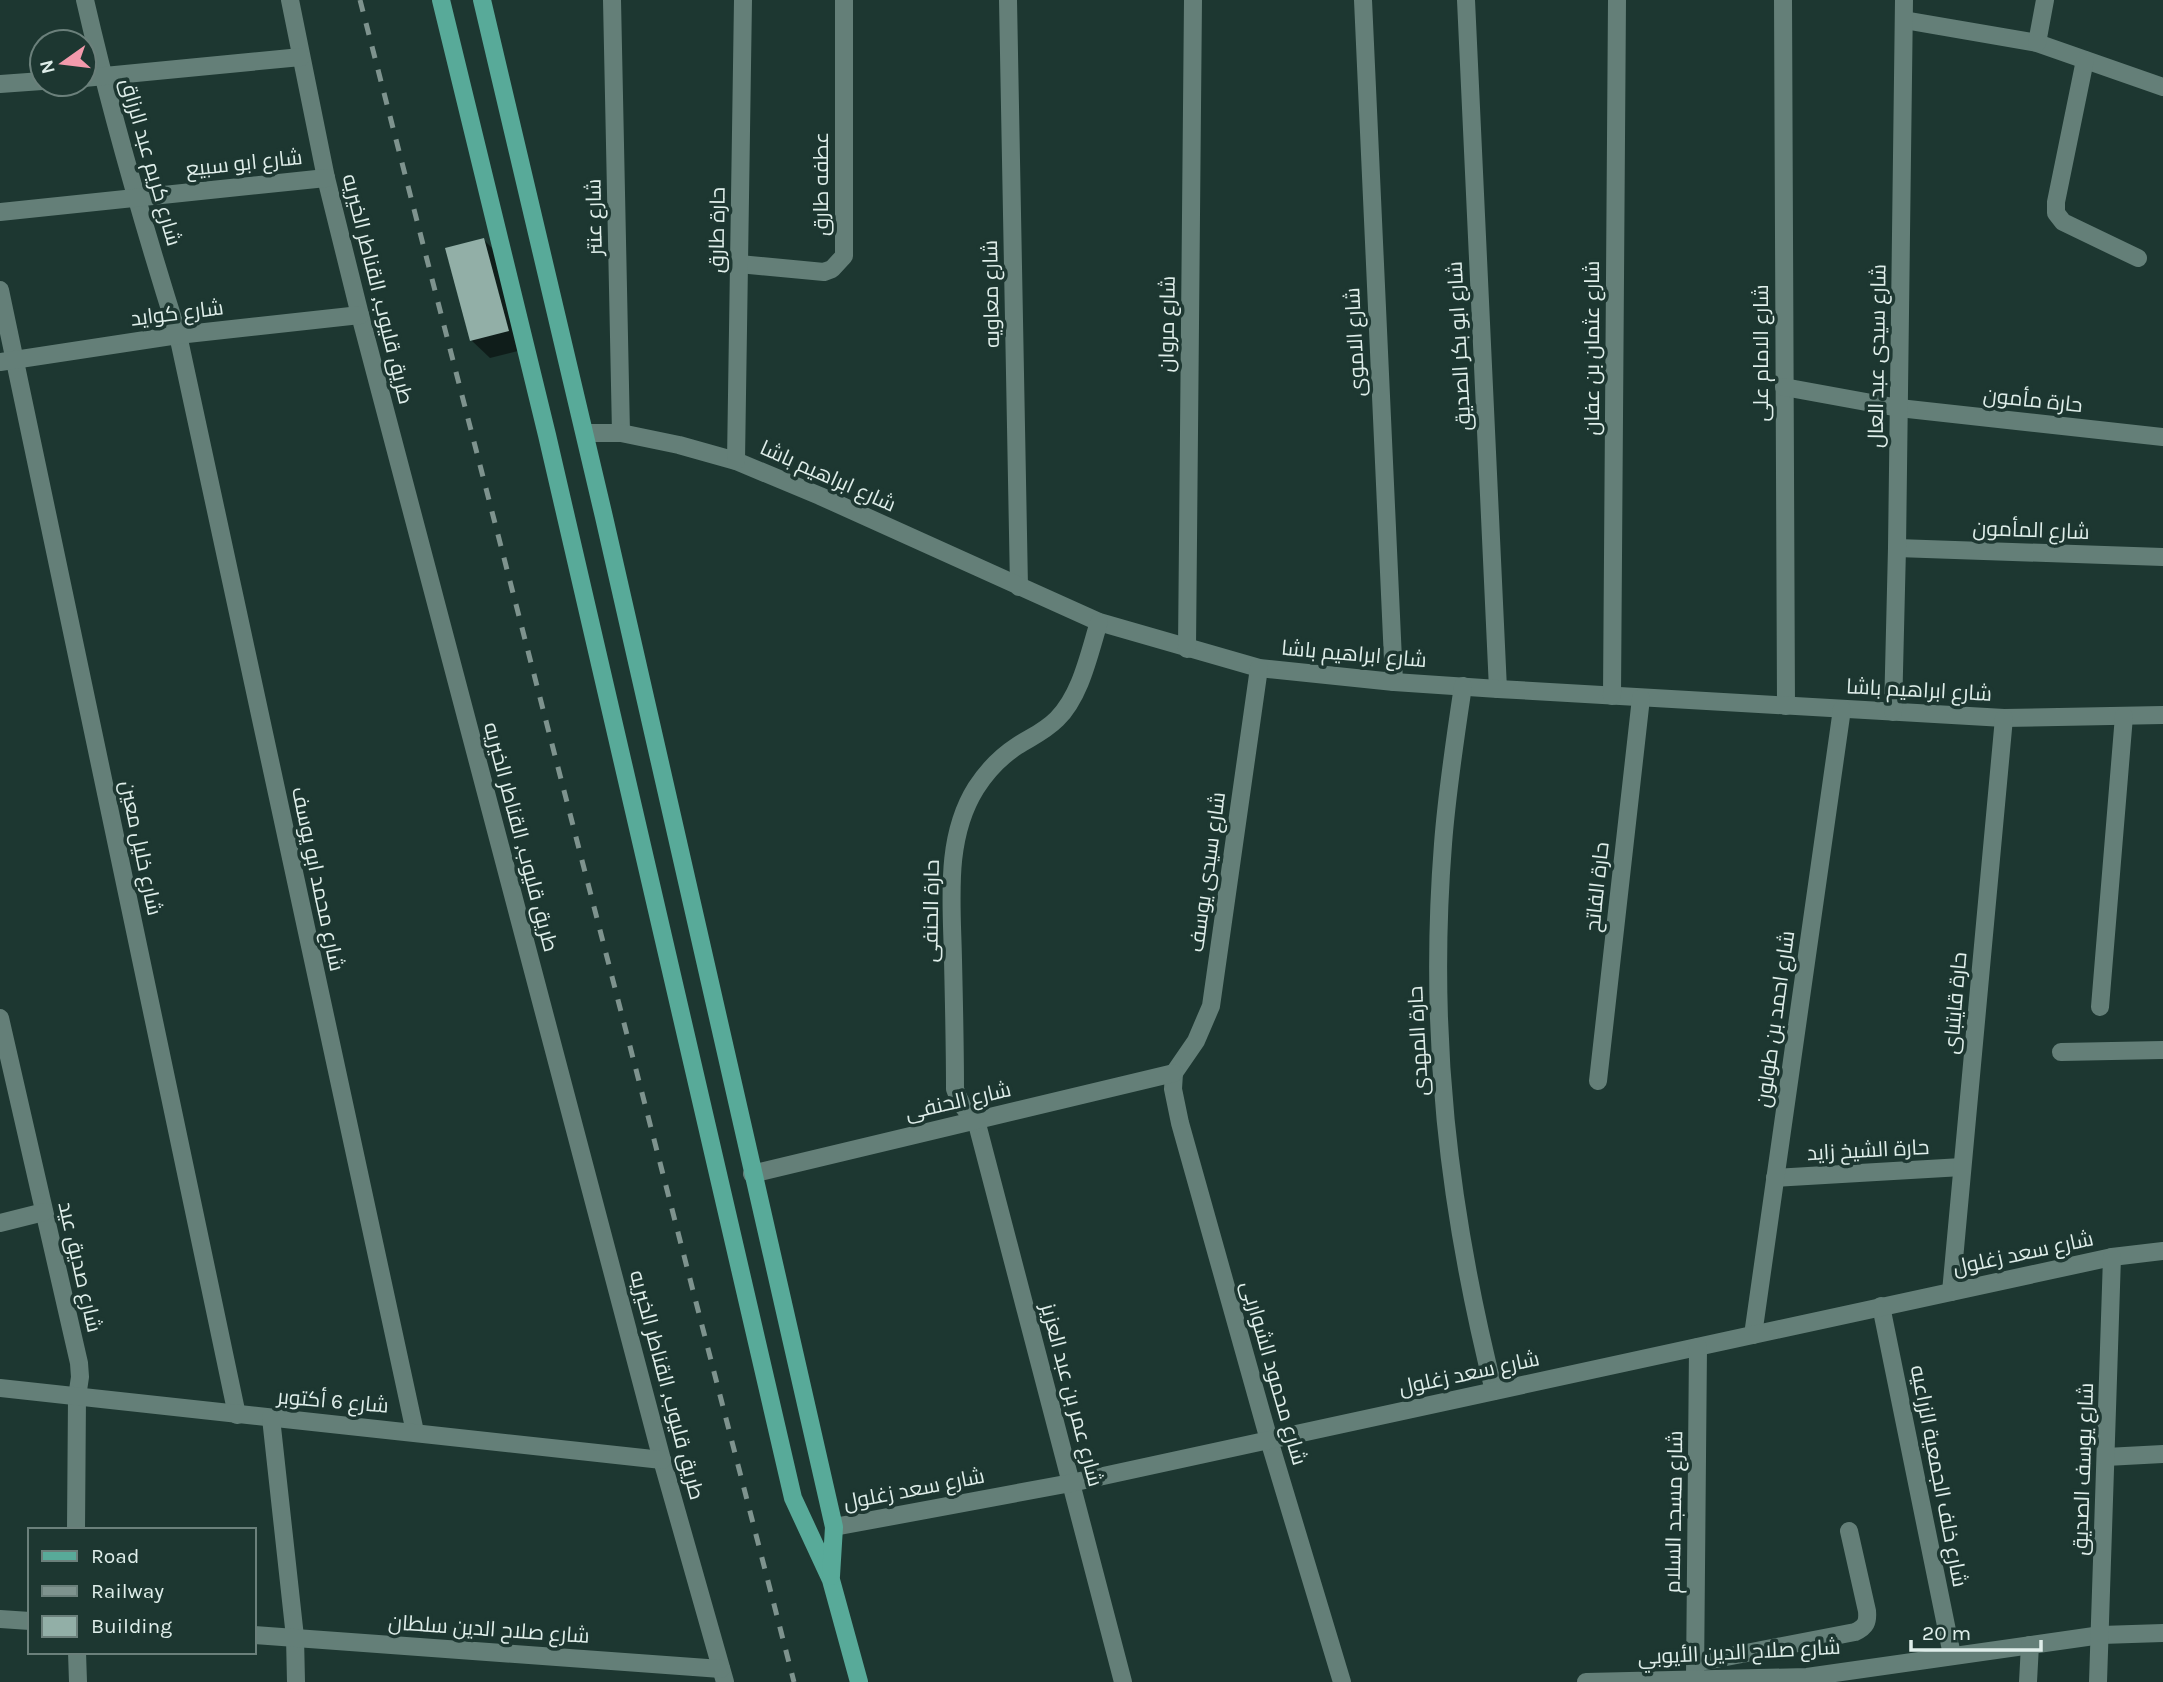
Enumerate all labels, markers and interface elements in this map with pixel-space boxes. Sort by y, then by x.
north arrow [28,28,98,98]
text: N [35,58,60,76]
street label: شارع كريم عبد الرزاق [114,76,186,249]
street label: عطفه طارق [809,132,834,236]
street label: شارع ابو سبيع [185,145,304,183]
street label: طريق قليوب, القناطر الخيريه [337,171,418,407]
street label: شارع عنتر [581,178,609,257]
street label: حارة طارق [704,187,731,273]
street label: شارع معاويه [978,240,1006,348]
street label: شارع ابو بكر الصديق [1443,261,1477,431]
street label: شارع عثمان بن عفان [1580,261,1606,435]
street label: شارع سيدى عبد العال [1863,264,1893,448]
street label: شارع مروان [1154,276,1182,373]
street label: شارع الامام على [1749,284,1775,422]
street label: شارع الاموى [1340,287,1372,397]
street label: شارع كوايد [129,295,225,333]
street label: حارة مأمون [1982,382,2084,418]
street label: شارع ابراهيم باشا [756,435,900,518]
street label: شارع المأمون [1972,515,2090,546]
street label: شارع ابراهيم باشا [1280,636,1428,674]
street label: شارع ابراهيم باشا [1845,674,1993,708]
street label: طريق قليوب, القناطر الخيريه [478,720,563,955]
street label: شارع خليل معين [113,778,167,918]
street label: شارع محمد ابو يوسف [285,785,349,974]
street label: شارع سيدى يوسف [1184,790,1232,954]
street label: حارة الفاتح [1580,841,1616,933]
street label: حارة الحنفى [918,859,945,963]
street label: شارع احمد بن طولون [1751,929,1801,1109]
street label: حارة قايتباى [1939,951,1972,1055]
street label: حارة المهدى [1403,985,1434,1097]
street label: شارع الحنفى [903,1077,1014,1127]
street label: حارة الشيخ زايد [1806,1135,1930,1167]
street label: شارع صديق عيد [51,1199,107,1335]
street label: شارع سعد زغلول [1950,1226,2096,1282]
street label: طريق قليوب, القناطر الخيريه [624,1268,709,1503]
street label: شارع محمود الشواربى [1234,1278,1312,1468]
street label: شارع عمر بن عبد العزيز [1034,1300,1108,1490]
street label: شارع سعد زغلول [1396,1346,1542,1402]
street label: شارع خلف الجمعية الزراعيه [1904,1363,1972,1589]
street label: شارع يوسف الصديق [2068,1382,2100,1556]
street label: شارع 6 أكتوبر [275,1383,390,1420]
street label: شارع مسجد السلام [1661,1430,1689,1594]
street label: شارع سعد زغلول [841,1464,987,1516]
legend [28,1528,256,1654]
text: Road [91,1544,139,1568]
text: Railway [91,1579,164,1603]
scale bar [1911,1608,2040,1652]
street label: شارع صلاح الدين سلطان [387,1610,590,1650]
text: Building [91,1614,172,1638]
text: 20 m [1922,1621,1971,1645]
street label: شارع صلاح الدين الأيوبي [1637,1635,1841,1673]

